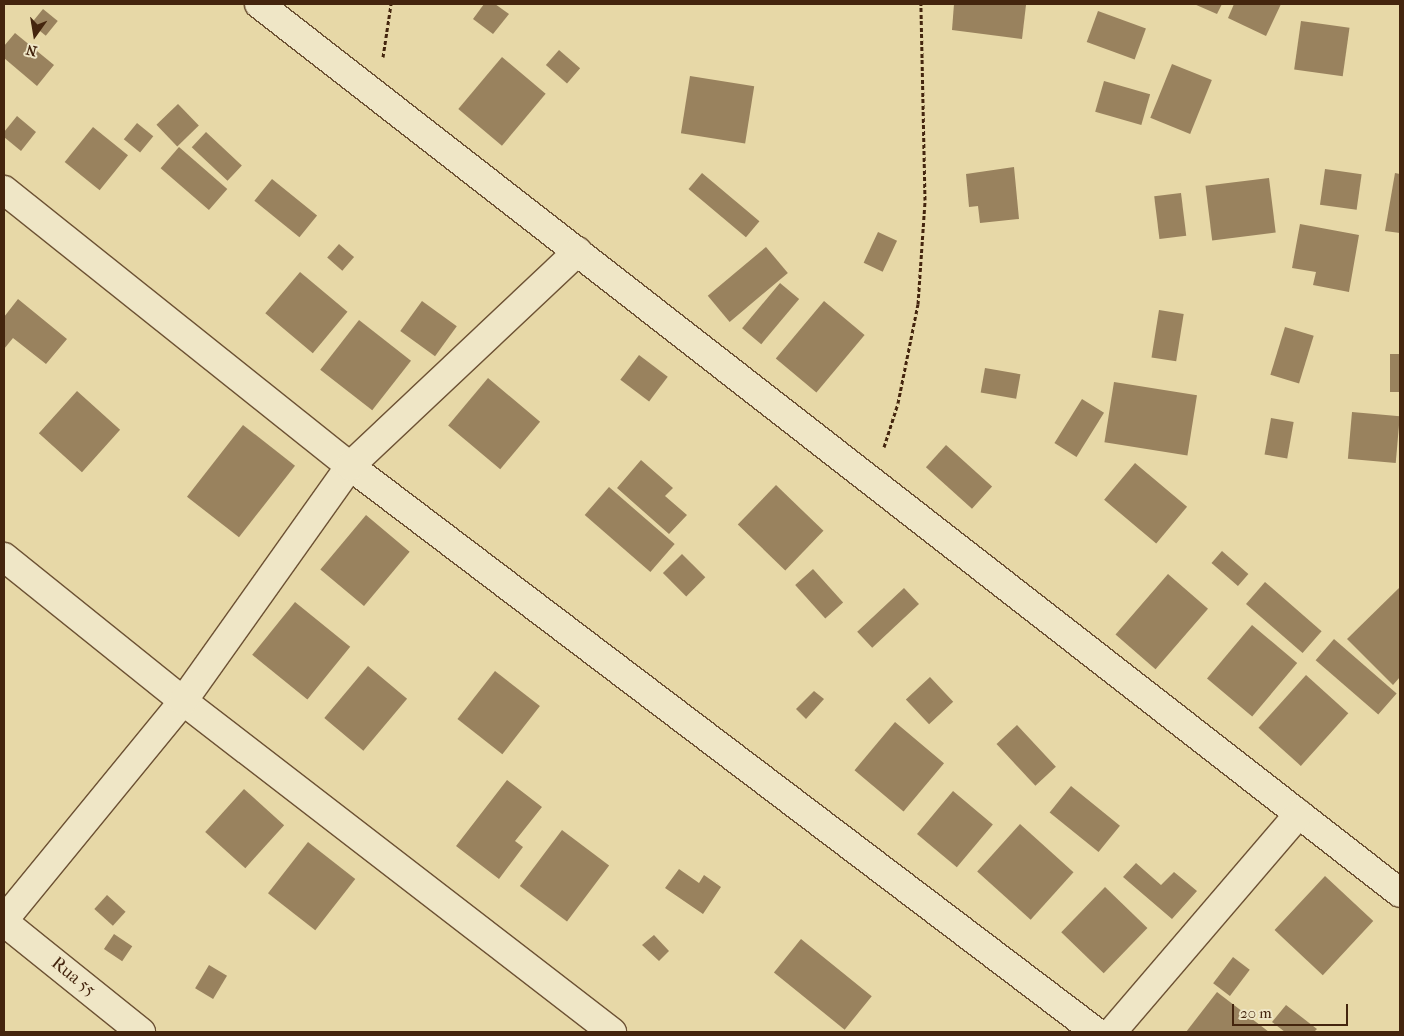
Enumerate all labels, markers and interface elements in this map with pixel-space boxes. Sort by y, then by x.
north arrow [10,10,60,60]
text: N [24,41,39,60]
street label: Rua 55 [47,953,99,1001]
scale bar [1234,994,1350,1026]
text: 20 m [1240,1004,1272,1022]

